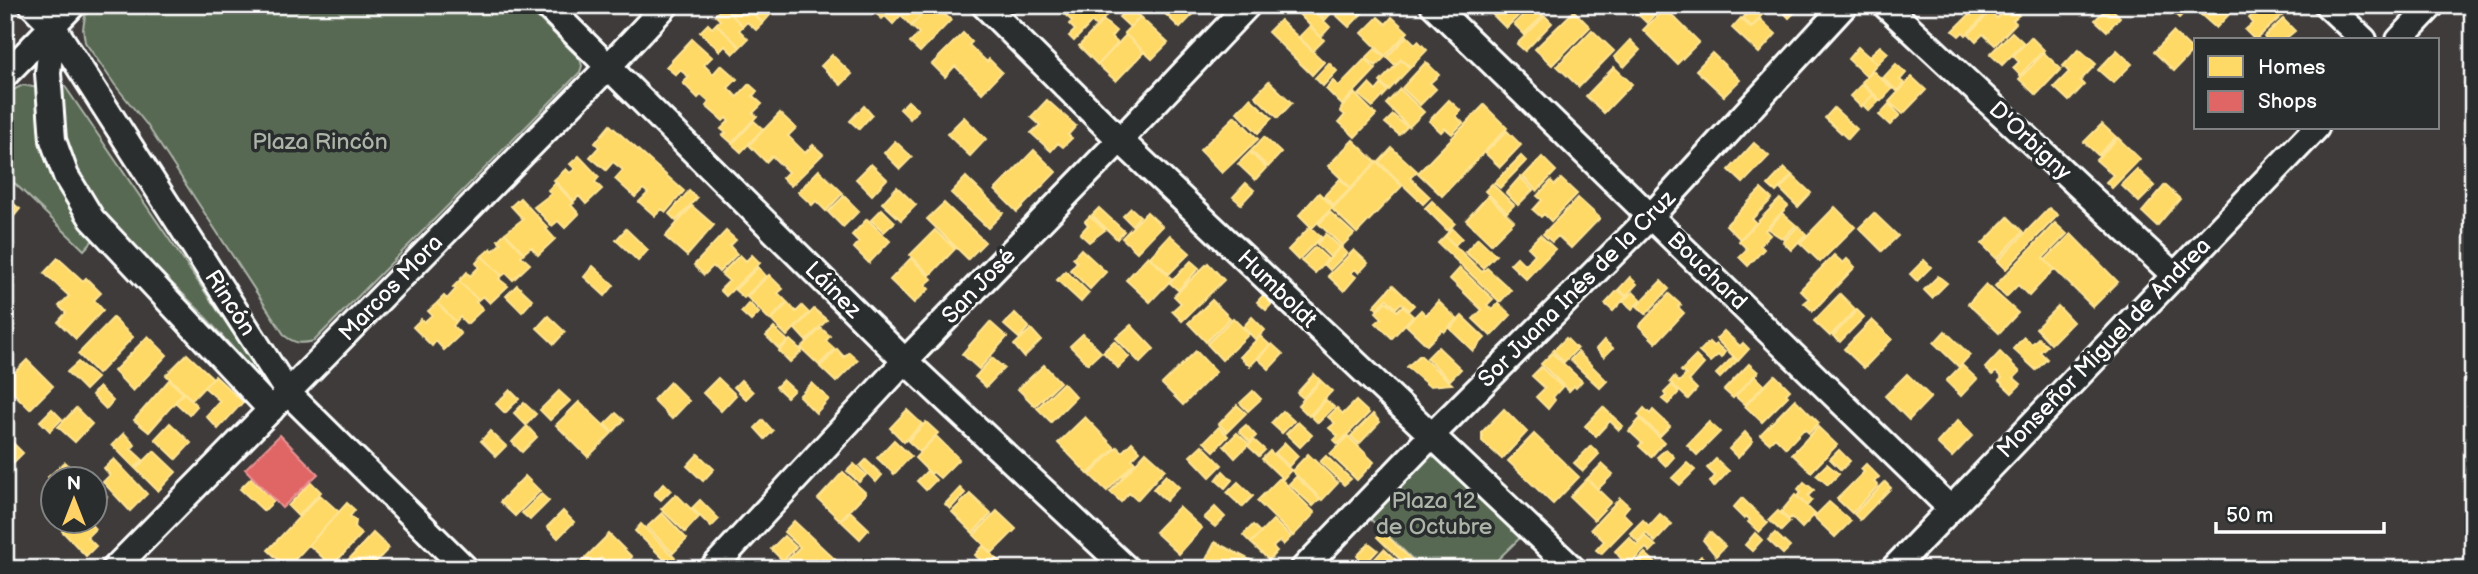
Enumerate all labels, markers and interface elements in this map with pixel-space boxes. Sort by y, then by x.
legend [2194,38,2440,130]
text: Homes [2258,55,2326,80]
text: Shops [2258,89,2317,114]
street label: D'Orbigny [1983,96,2078,187]
park label: Plaza Rincón [252,128,388,156]
street label: Sor Juana Inés de la Cruz [1473,184,1682,393]
street label: Bouchard [1661,226,1753,316]
street label: Marcos Mora [333,229,449,347]
street label: Monseñor Miguel de Andrea [1991,232,2217,464]
street label: San José [936,242,1022,330]
street label: Humboldt [1231,244,1323,334]
street label: Láinez [799,256,868,325]
street label: Rincón [198,265,262,341]
north arrow [38,466,108,536]
text: N [67,473,81,496]
park label: Plaza 12 de Octubre [1376,487,1492,541]
scale bar [2216,490,2384,534]
text: 50 m [2226,503,2273,528]

